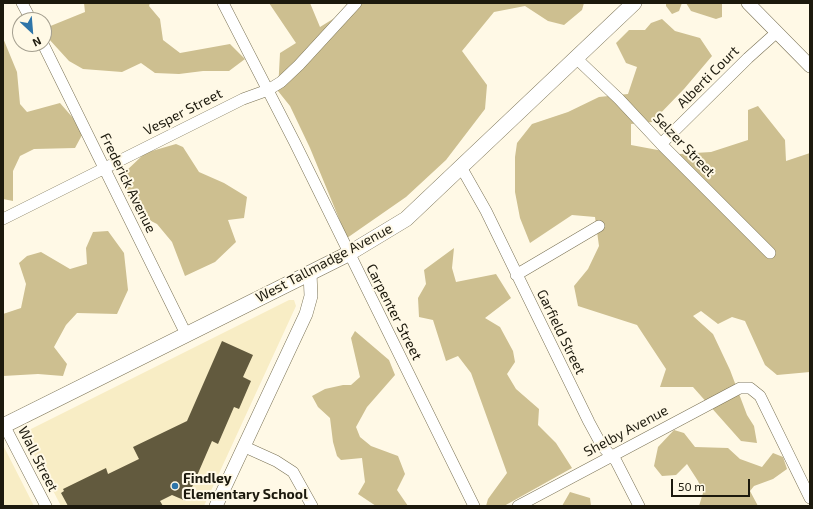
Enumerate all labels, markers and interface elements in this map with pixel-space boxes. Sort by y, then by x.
north arrow [12,12,52,52]
text: N [31,35,43,50]
street label: Alberti Court [674,43,742,111]
street label: Vesper Street [141,85,225,139]
street label: Selzer Street [650,110,718,180]
street label: Frederick Avenue [97,130,159,236]
street label: West Tallmadge Avenue [253,220,395,306]
street label: Carpenter Street [363,261,425,363]
street label: Garfield Street [533,287,589,377]
street label: Shelby Avenue [581,402,671,460]
street label: Wall Street [14,423,62,495]
place label: Findley Elementary School [183,470,308,502]
scale bar [673,471,752,497]
text: 50 m [678,479,705,493]
marker: Findley Elementary School [170,481,180,491]

